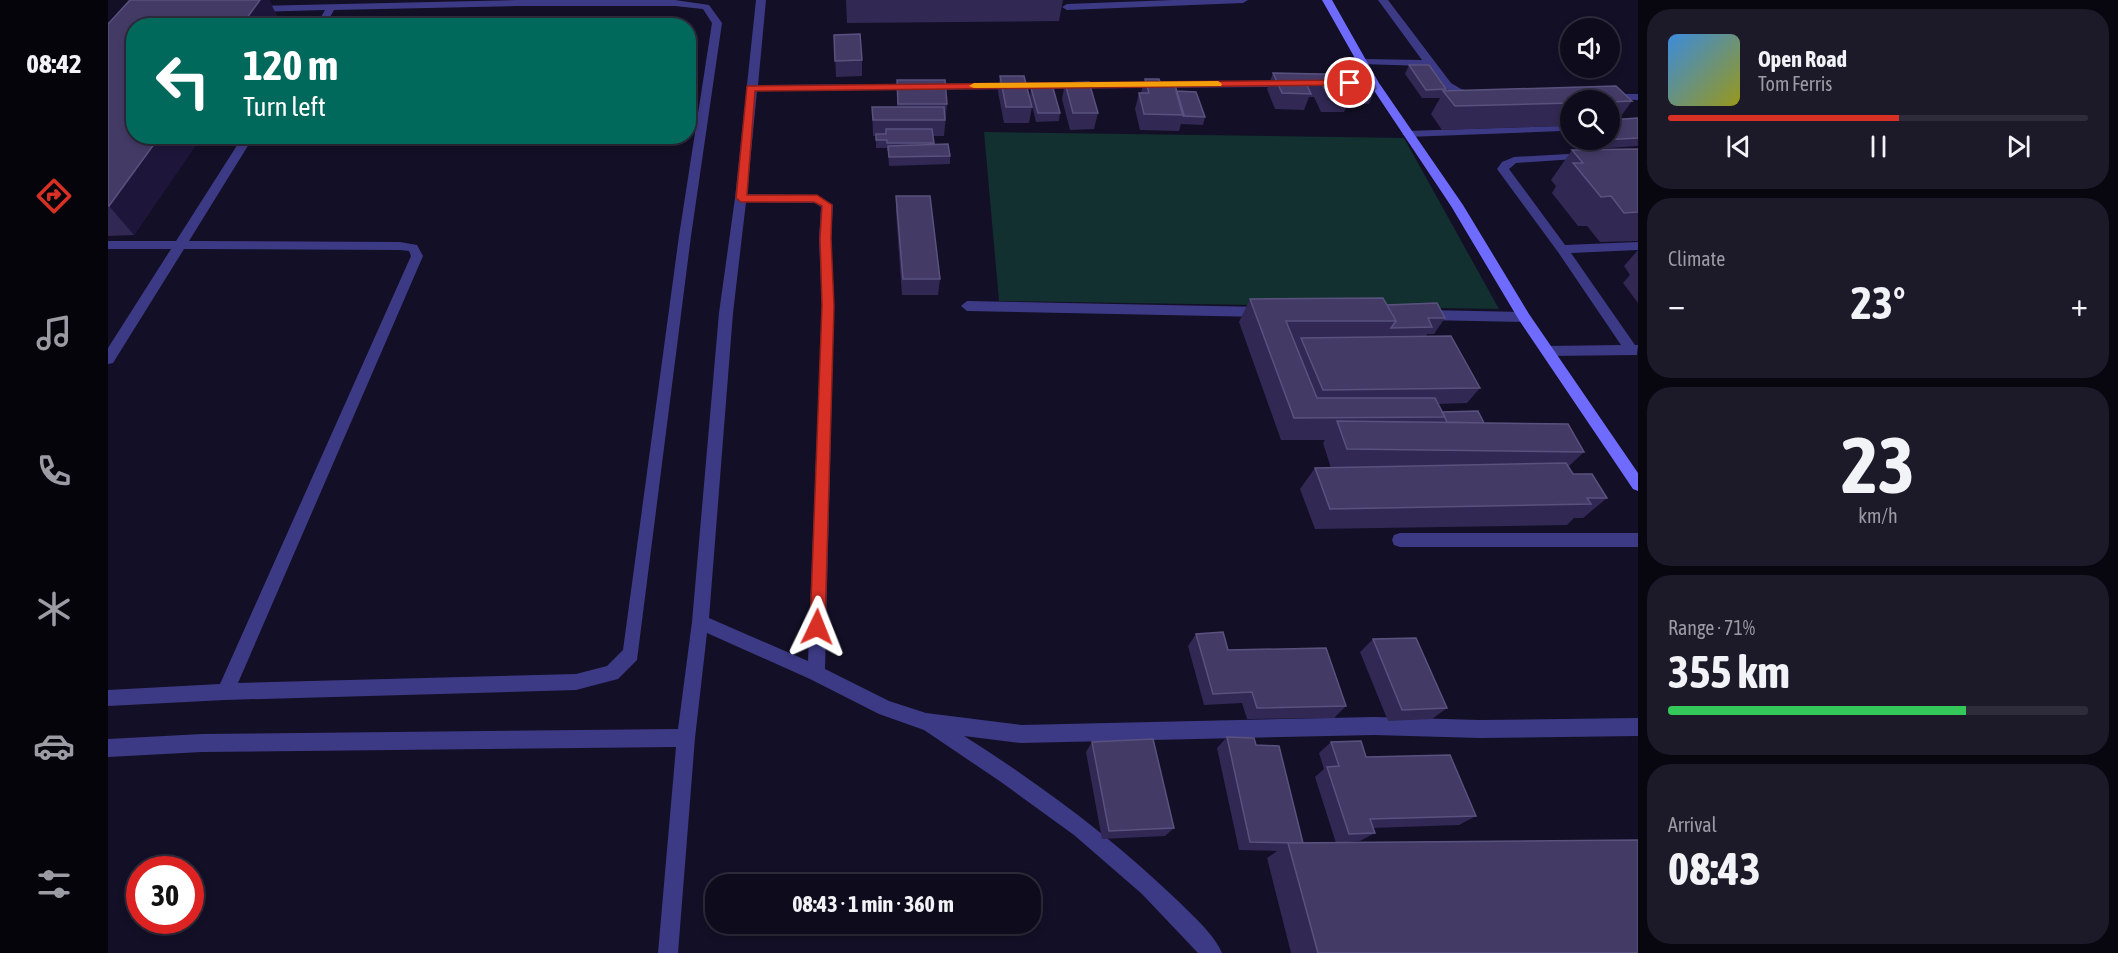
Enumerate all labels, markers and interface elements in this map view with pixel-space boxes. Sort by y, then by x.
map controls [1560,18,1620,150]
button: sound [1560,18,1620,78]
text: 120 m [243,41,338,89]
icon: left [144,42,222,120]
text: Open Road [1758,46,1847,72]
text: 08:42 [26,48,82,79]
pin [1324,57,1375,108]
icon: arrive [1333,66,1366,99]
text: Tom Ferris [1758,72,1832,95]
button: search [1560,90,1620,150]
text: Turn left [243,91,326,122]
icon: previous [1722,130,1755,163]
icon: pause [1862,130,1895,163]
icon: next [2002,130,2035,163]
icon: directions [33,175,75,217]
text: Climate [1668,247,1725,270]
text: 23° [1851,277,1905,329]
text: − [1668,285,1685,323]
text: + [2071,285,2088,323]
icon: music [33,312,75,354]
text: 23 [1841,420,1915,510]
icon: phone [33,450,75,492]
text: km/h [1858,504,1898,527]
icon: climate [33,588,75,630]
position arrow [785,595,849,659]
text: Range · 71% [1668,616,1755,639]
text: 355 km [1668,646,1790,698]
icon: car [33,725,75,767]
text: Arrival [1668,813,1717,836]
text: 08:43 [1668,843,1761,895]
speed limit sign: 30 [126,856,204,934]
icon: filters [33,863,75,905]
text: 08:43 · 1 min · 360 m [792,891,954,917]

